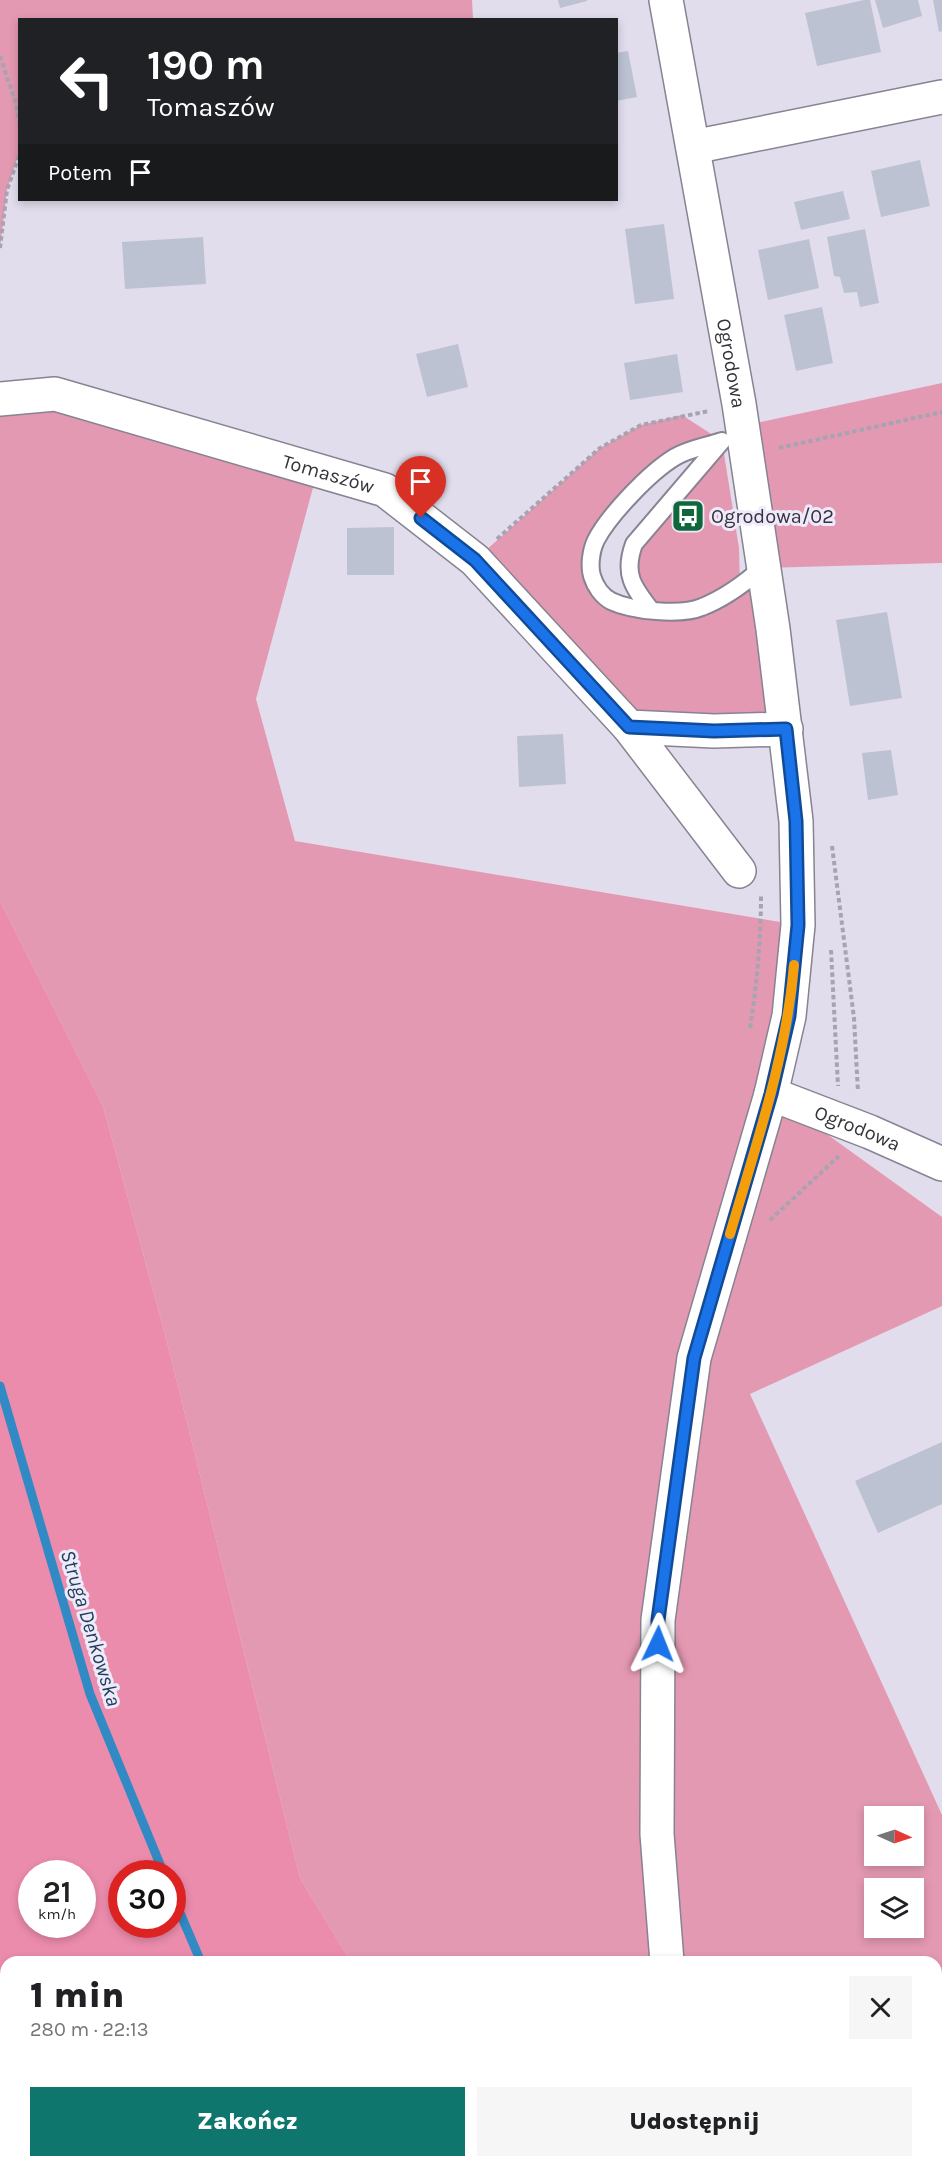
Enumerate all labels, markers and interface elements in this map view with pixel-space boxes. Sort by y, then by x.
text: 190 m [147,40,265,90]
icon: left [48,42,126,120]
text: Tomaszów [147,91,275,123]
icon: arrive [124,156,157,189]
text: Potem [48,160,112,186]
street label: Ogrodowa [712,316,751,410]
street label: Tomaszów [280,449,378,498]
pin [395,456,446,518]
icon: arrive [404,465,437,498]
bus stop icon: Ogrodowa/02 [670,498,706,534]
place label: Ogrodowa/02 [711,505,834,528]
street label: Ogrodowa [811,1100,904,1156]
water label: Struga Denkowska [56,1547,126,1709]
position arrow [626,1612,690,1676]
north arrow [864,1806,924,1866]
map controls [864,1806,924,1938]
speed limit sign: 30 [108,1860,186,1938]
text: 21 [43,1874,71,1910]
button: layers [864,1878,924,1938]
text: km/h [38,1905,76,1923]
text: 1 min [30,1974,124,2016]
button: close [849,1976,912,2039]
text: 280 m · 22:13 [30,2018,149,2041]
button: Zakończ [30,2087,465,2156]
button: Udostępnij [477,2087,912,2156]

